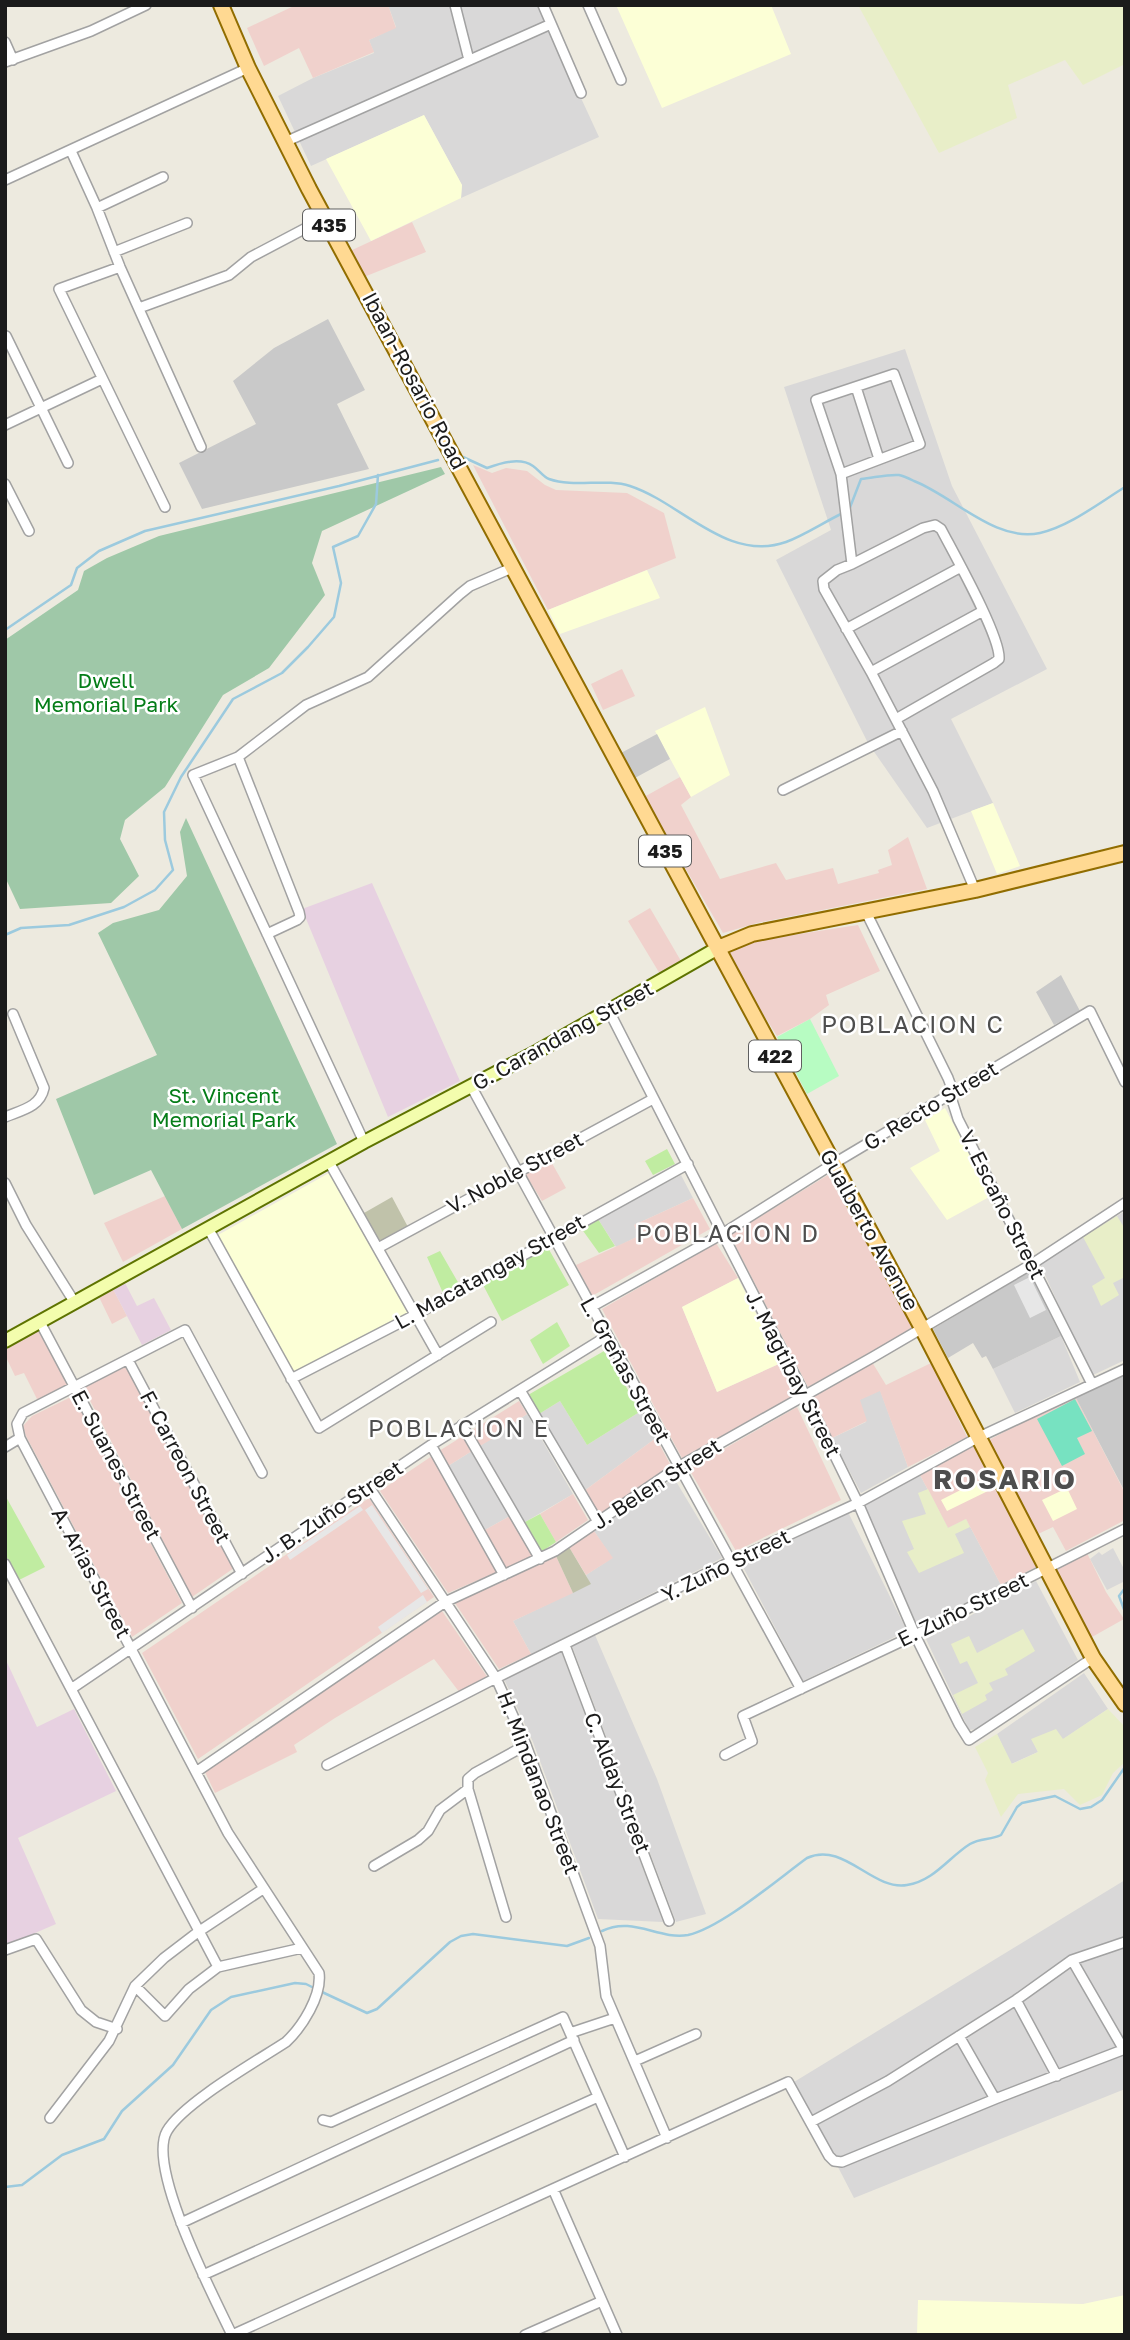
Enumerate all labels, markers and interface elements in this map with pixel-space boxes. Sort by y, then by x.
road number: 435 [303,210,355,241]
street label: Ibaan-Rosario Road [357,287,473,474]
park label: Dwell Memorial Park [34,667,178,717]
road number: 435 [639,836,691,866]
street label: G. Carandang Street [468,975,658,1096]
district label: POBLACION C [821,1009,1005,1038]
road number: 422 [749,1040,801,1072]
street label: G. Recto Street [859,1055,1002,1155]
park label: St. Vincent Memorial Park [152,1082,296,1132]
street label: V. Noble Street [442,1125,587,1219]
street label: V. Escaño Street [954,1126,1052,1283]
street label: Gualberto Avenue [815,1144,925,1315]
street label: L. Macatangay Street [390,1208,589,1334]
district label: POBLACION D [636,1218,820,1247]
street label: J. Magtibay Street [741,1286,847,1461]
street label: L. Greñas Street [575,1292,677,1447]
street label: E. Suanes Street [66,1385,167,1544]
street label: F. Carreon Street [135,1386,237,1547]
district label: POBLACION E [368,1413,550,1442]
street label: J. Belen Street [587,1432,726,1534]
street label: J. B. Zuño Street [255,1454,407,1568]
district label: ROSARIO [933,1462,1077,1495]
street label: A. Arias Street [47,1503,137,1642]
street label: Y. Zuño Street [657,1523,794,1607]
street label: E. Zuño Street [893,1566,1032,1652]
street label: H. Mindanao Street [492,1688,586,1878]
street label: C. Alday Street [579,1708,657,1857]

